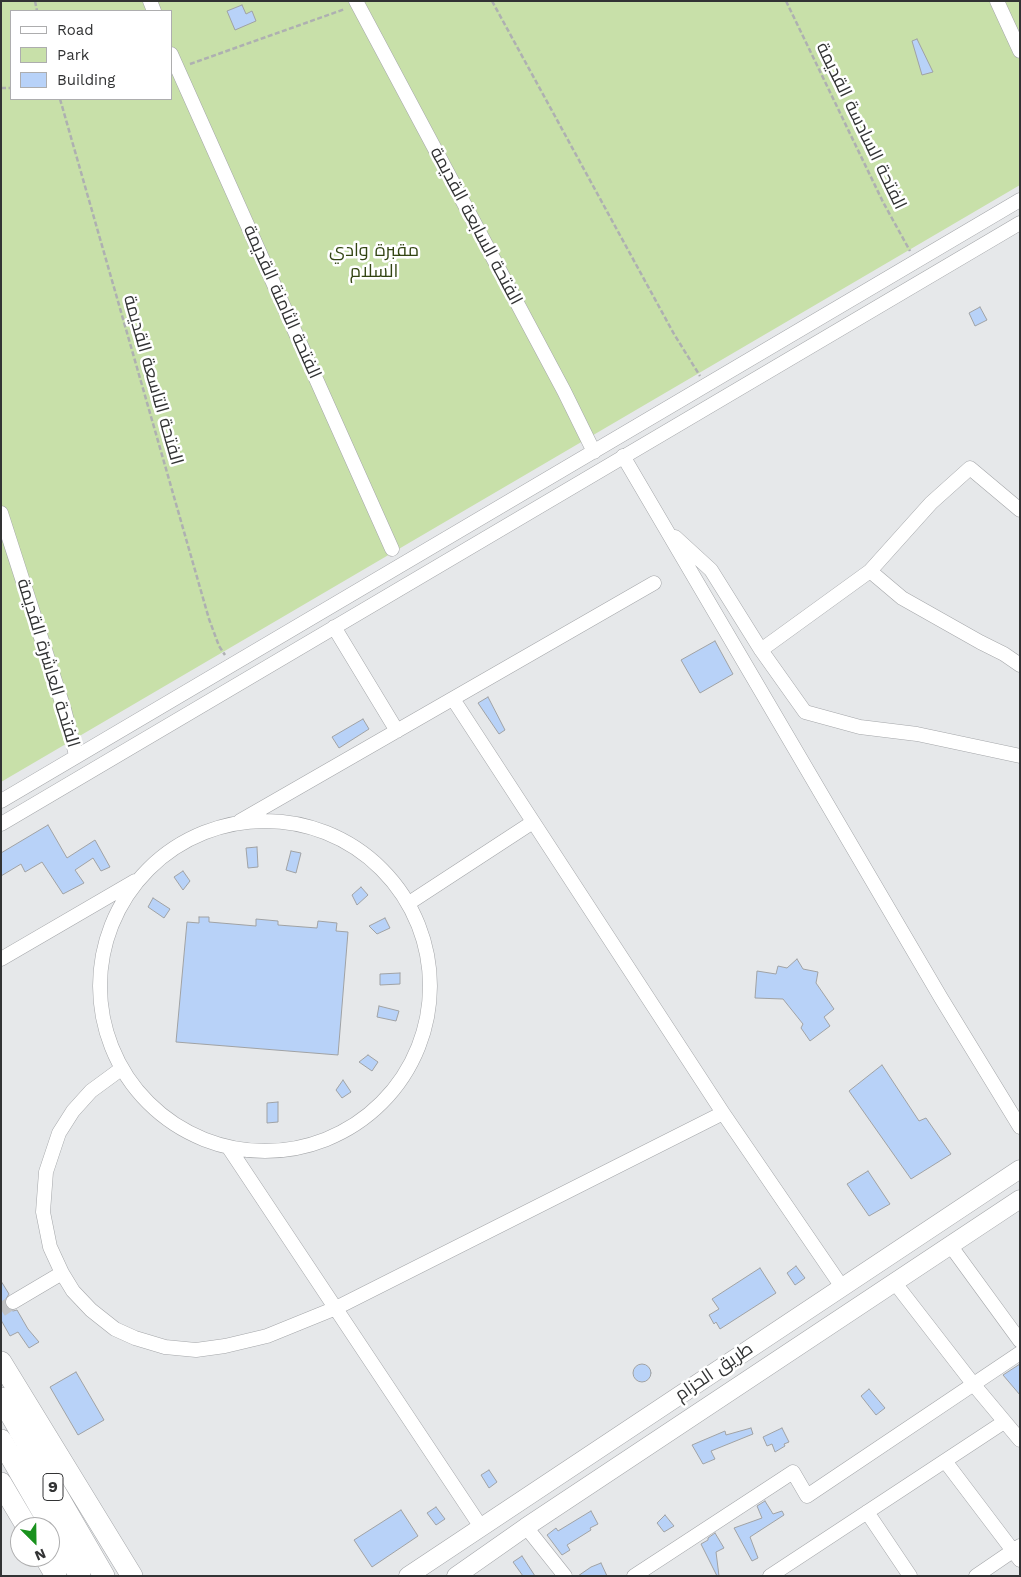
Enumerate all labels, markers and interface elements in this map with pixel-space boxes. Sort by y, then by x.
legend [10,10,172,100]
text: Road [57,21,94,39]
street label: الفتحة السادسة القديمة [811,39,911,213]
text: Park [57,46,89,64]
text: Building [57,71,115,89]
street label: الفتحة السابعة القديمة [425,143,527,309]
street label: الفتحة الثامنة القديمة [238,222,326,382]
park label: مقبرة وادي السلام [329,240,419,282]
street label: الفتحة التاسعة القديمة [118,293,188,467]
street label: الفتحة العاشرة القديمة [12,576,84,750]
street label: طريق الحزام [671,1338,757,1406]
road number: 9 [43,1474,63,1500]
north arrow [10,1517,60,1567]
text: N [33,1545,48,1564]

